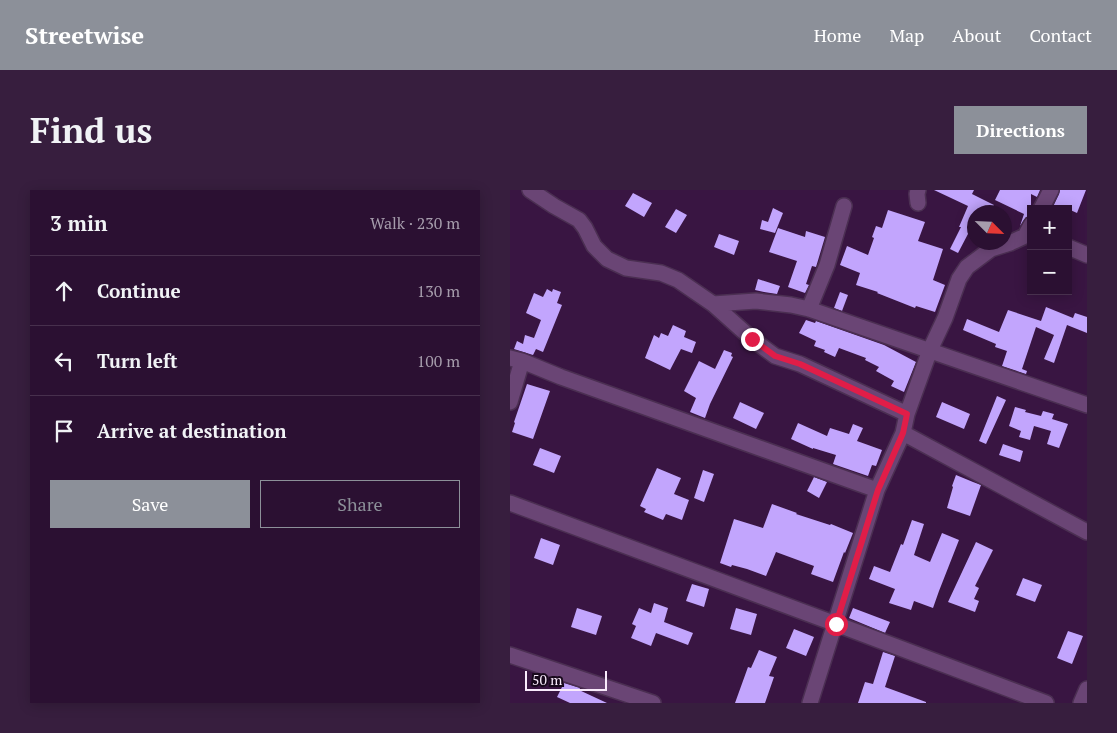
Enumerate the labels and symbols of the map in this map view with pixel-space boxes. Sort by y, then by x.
north arrow [967,205,1012,250]
route end [741,328,764,351]
route start [825,613,848,636]
scale bar [525,668,608,691]

